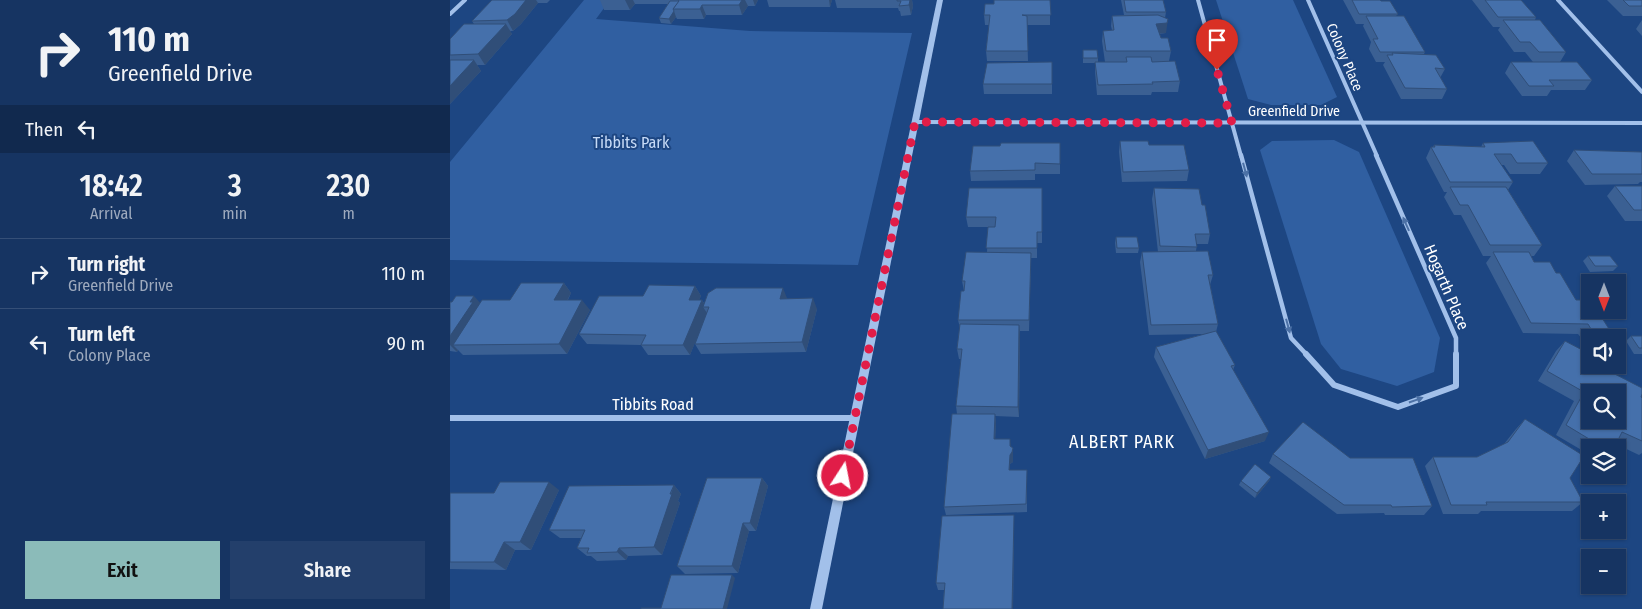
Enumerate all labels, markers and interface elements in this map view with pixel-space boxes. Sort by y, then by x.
text: 110 m [108,18,190,60]
pin [1196,19,1238,70]
icon: right [25,20,90,85]
street label: Colony Place [1323,21,1367,94]
icon: arrive [1203,26,1231,54]
text: Greenfield Drive [108,60,253,87]
street label: Greenfield Drive [1248,103,1340,120]
icon: left [73,115,101,143]
text: Then [25,118,63,141]
park label: Tibbits Park [593,133,670,152]
one-way arrow [1241,162,1249,177]
text: 18:42 [79,168,143,204]
text: 3 [228,168,242,204]
text: 230 [327,168,371,204]
text: Arrival [90,204,132,223]
text: min [222,204,247,223]
text: m [342,204,355,223]
one-way arrow [1401,217,1409,231]
street label: Hogarth Place [1420,242,1473,333]
text: Turn right [68,253,145,276]
icon: right [25,260,53,288]
text: 110 m [381,262,425,285]
north arrow [1581,274,1626,319]
map controls [1581,274,1626,594]
text: Greenfield Drive [68,276,173,295]
one-way arrow [1284,319,1292,334]
text: Turn left [68,323,135,346]
button: sound [1581,329,1626,374]
icon: left [25,330,53,358]
text: 90 m [387,332,425,355]
text: Colony Place [68,346,151,365]
button: search [1581,384,1626,429]
street label: Tibbits Road [612,395,694,414]
one-way arrow [1409,396,1424,404]
district label: ALBERT PARK [1069,431,1175,453]
button: layers [1581,439,1626,484]
position arrow [816,449,868,501]
button: + [1581,494,1626,539]
button: Exit [25,541,220,599]
button: Share [230,541,425,599]
button: − [1581,549,1626,594]

